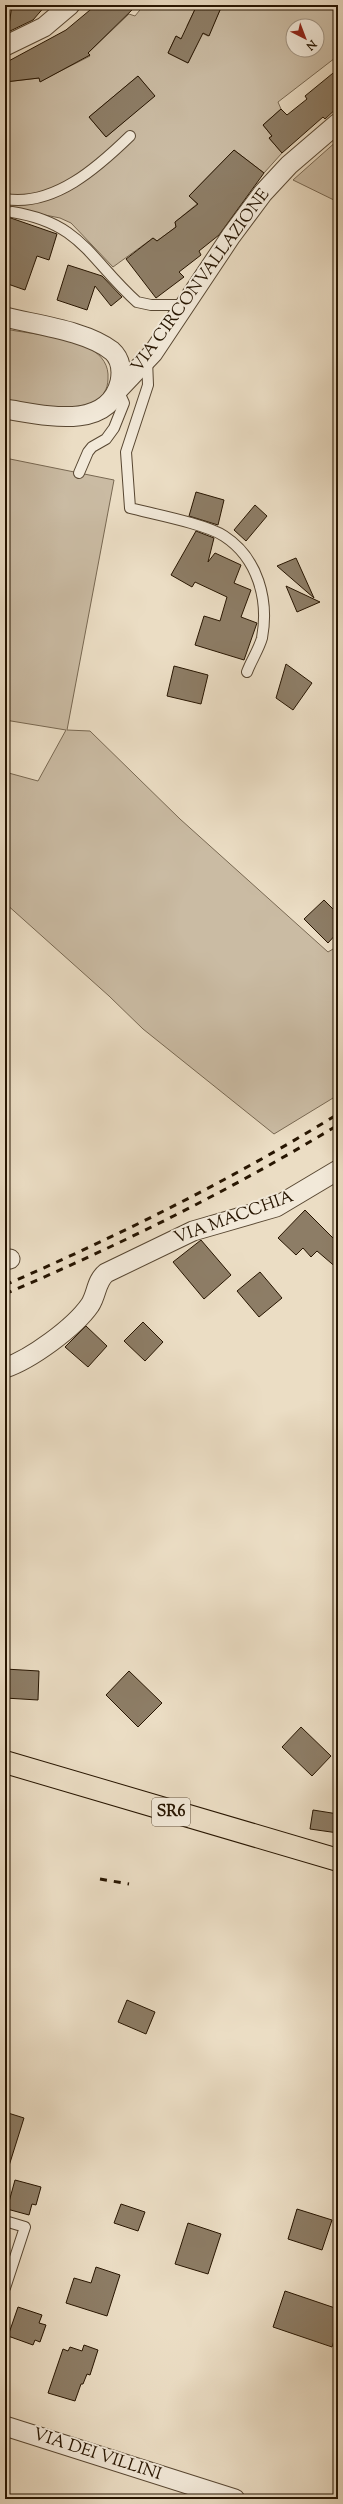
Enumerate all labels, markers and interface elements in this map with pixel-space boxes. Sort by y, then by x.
north arrow [285,18,325,58]
text: N [302,35,320,54]
street label: VIA CIRCONVALLAZIONE [126,184,276,378]
street label: VIA MACCHIA [171,1185,297,1251]
road number: SR6 [152,1798,190,1826]
street label: VIA DEI VILLINI [29,2423,165,2487]

